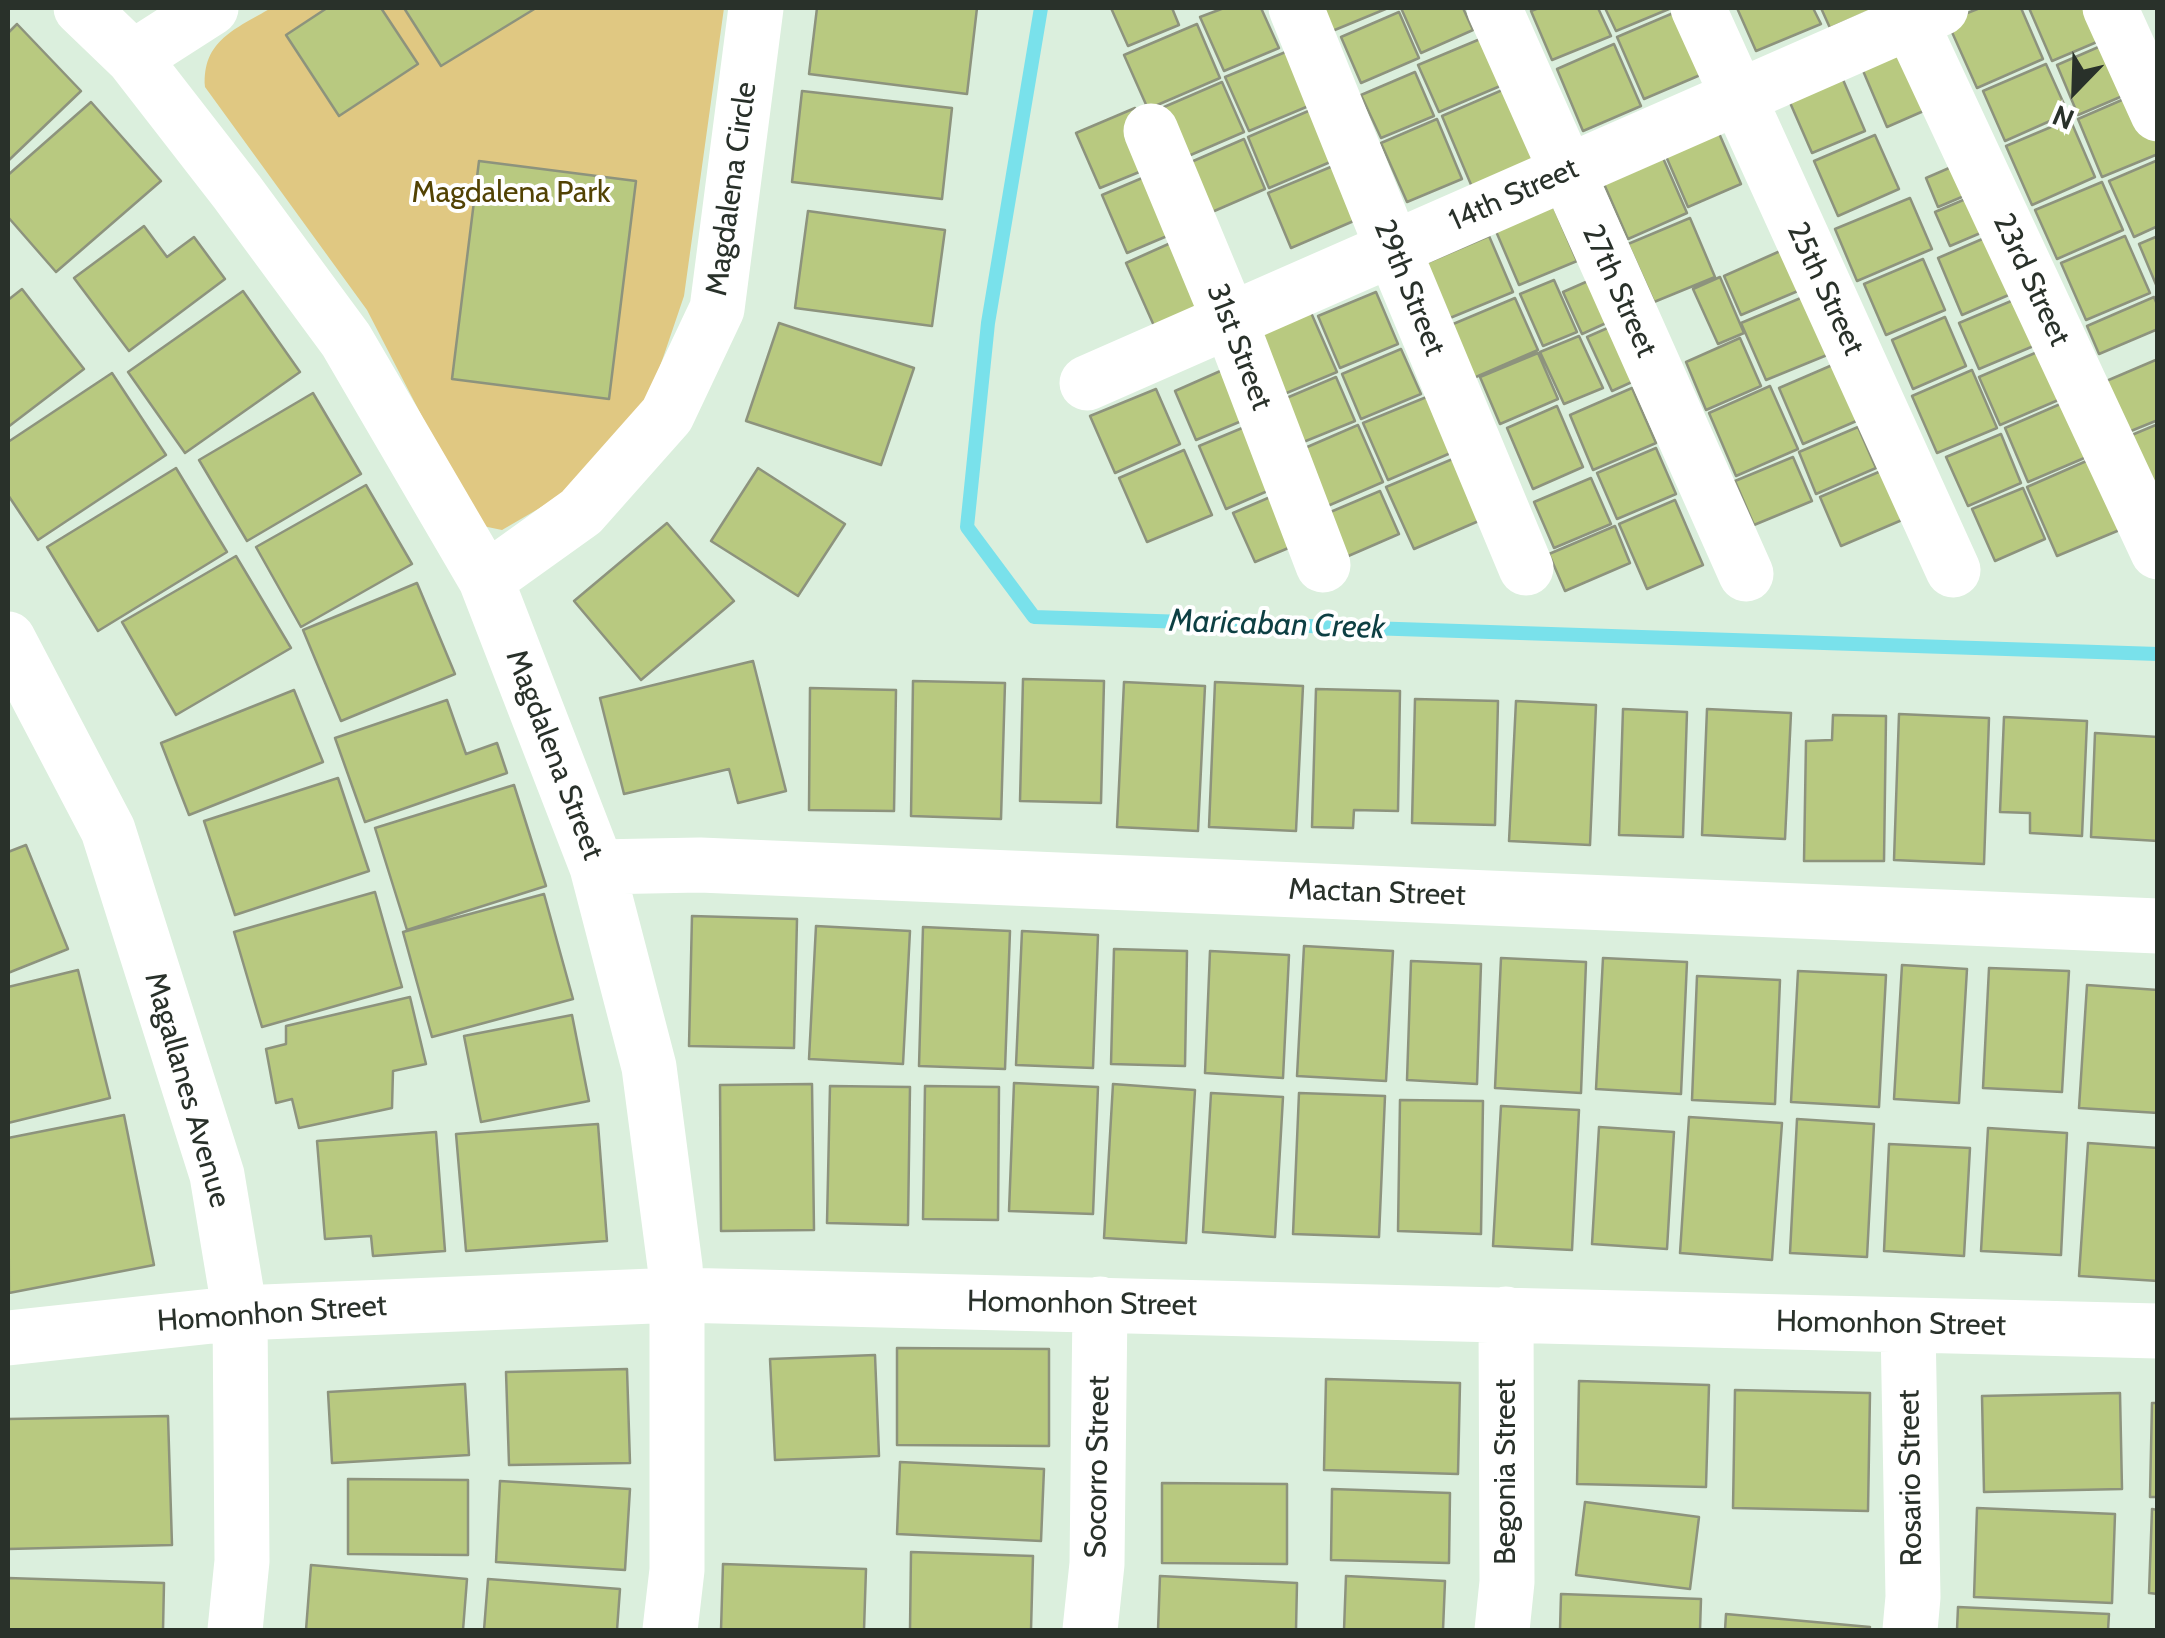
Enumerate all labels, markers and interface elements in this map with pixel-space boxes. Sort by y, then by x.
north arrow [2025,40,2125,140]
street label: Magdalena Circle [699,80,765,298]
text: N [2048,98,2079,137]
street label: 14th Street [1444,151,1584,239]
park label: Magdalena Park [412,175,610,211]
street label: 23rd Street [1985,208,2077,352]
street label: 29th Street [1366,215,1452,361]
street label: 25th Street [1779,217,1871,361]
street label: 27th Street [1574,219,1664,363]
street label: 31st Street [1198,279,1280,415]
water label: Maricaban Creek [1168,602,1386,648]
street label: Magdalena Street [497,645,611,865]
street label: Mactan Street [1288,872,1466,914]
street label: Magallanes Avenue [136,968,238,1212]
street label: Homonhon Street [967,1284,1197,1324]
street label: Homonhon Street [156,1288,388,1340]
street label: Homonhon Street [1776,1304,2006,1344]
street label: Socorro Street [1078,1375,1118,1559]
street label: Begonia Street [1488,1379,1524,1565]
street label: Rosario Street [1891,1389,1931,1567]

